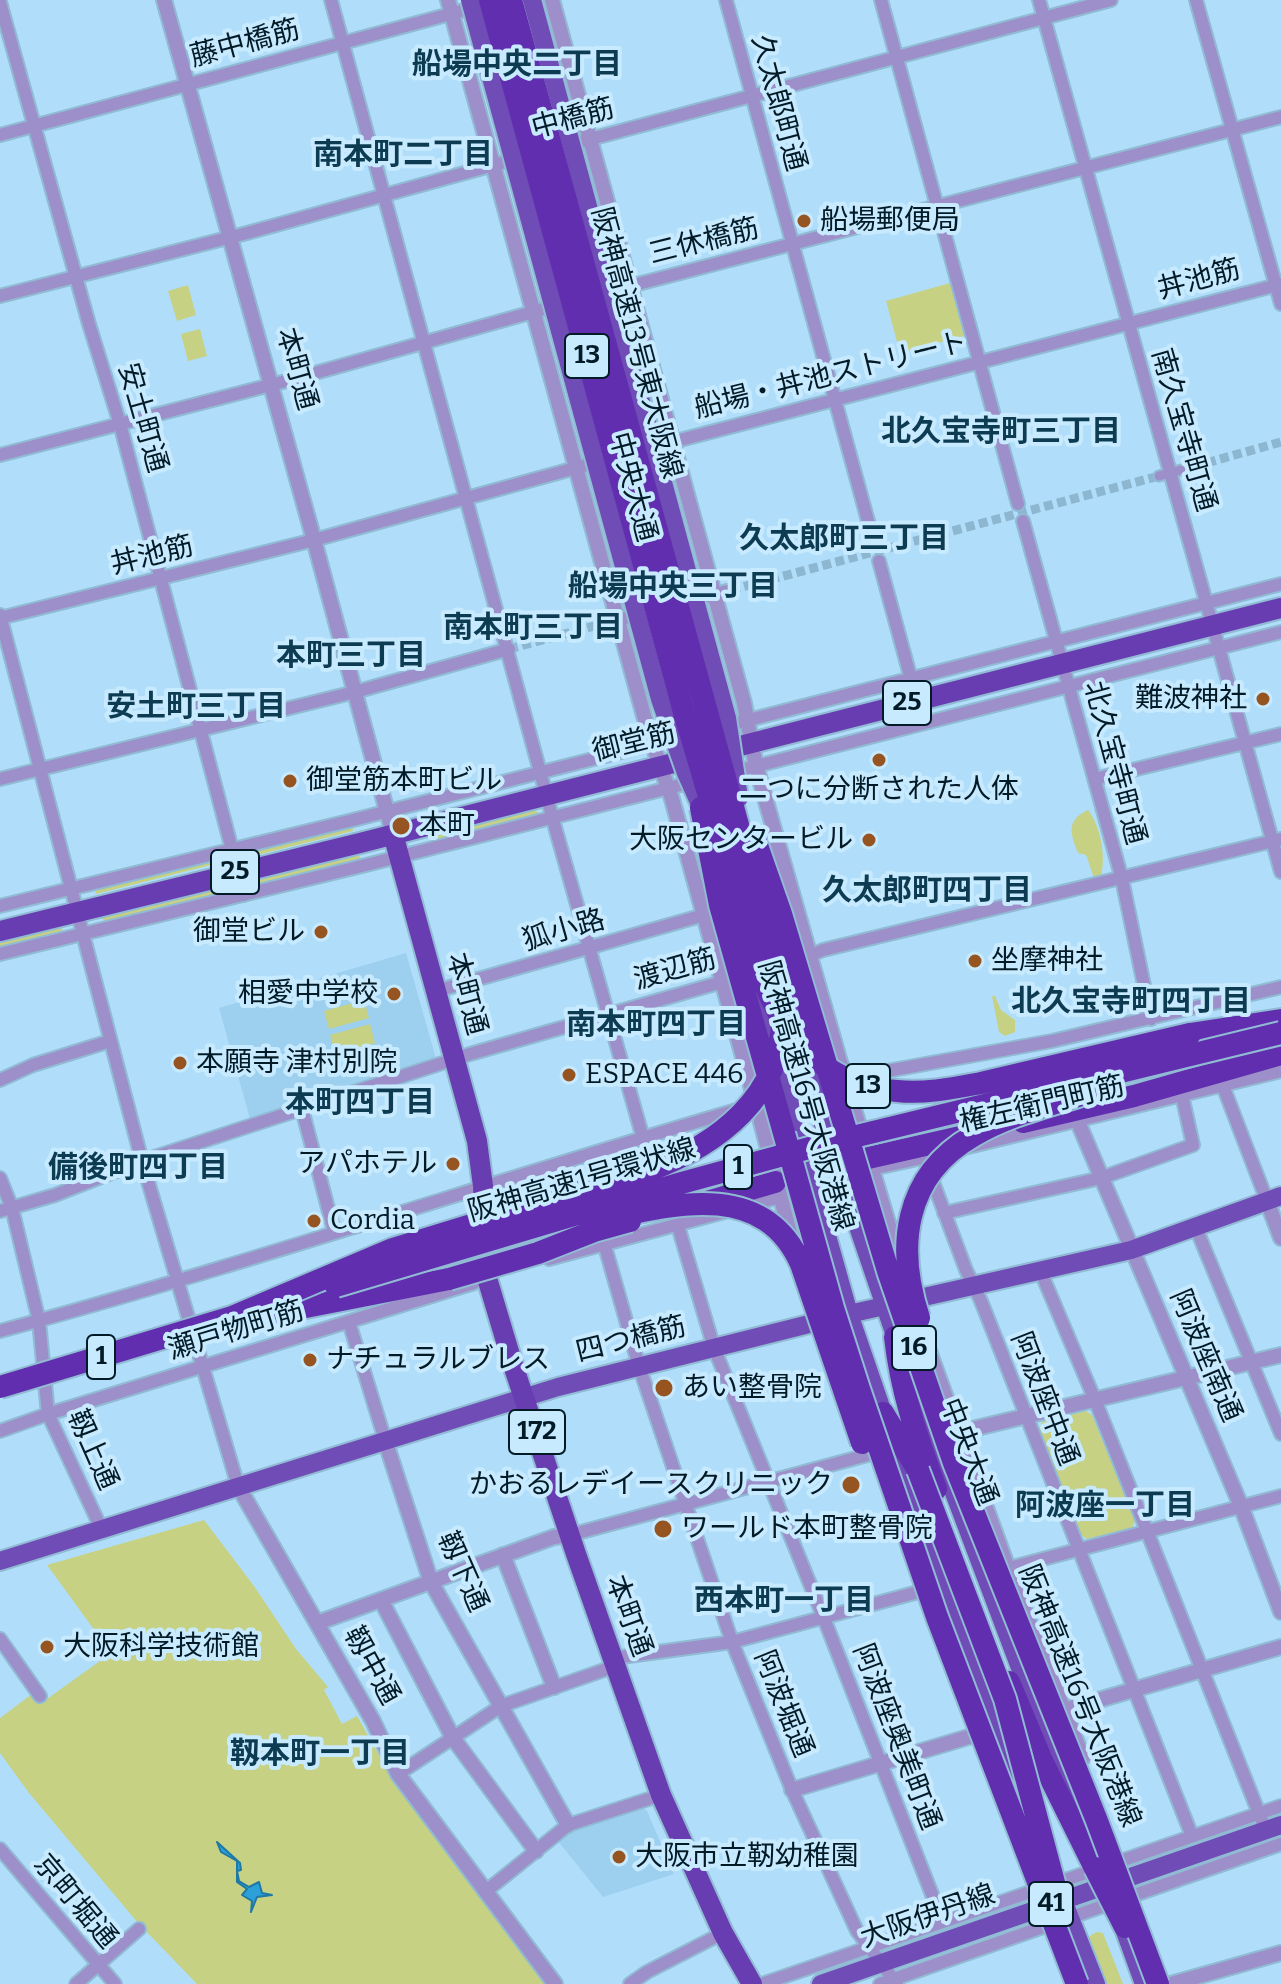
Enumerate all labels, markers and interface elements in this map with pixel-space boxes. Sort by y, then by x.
street label: 藤中橋筋 [187,13,303,75]
street label: 久太郎町通 [744,31,812,175]
district label: 船場中央二丁目 [412,48,622,84]
street label: 中橋筋 [528,92,618,146]
district label: 南本町二丁目 [313,138,493,174]
street label: 阪神高速13号東大阪線 [584,204,688,482]
place label: 船場郵便局 [820,204,960,238]
street label: 三休橋筋 [646,212,762,272]
marker: 船場郵便局 [795,212,813,230]
street label: 丼池筋 [1154,253,1244,307]
street label: 本町通 [268,324,324,414]
street label: 船場・丼池ストリート [691,326,971,426]
road number: 13 [565,334,609,378]
street label: 南久宝寺町通 [1144,345,1222,515]
street label: 安土町通 [110,360,174,476]
district label: 北久宝寺町三丁目 [881,415,1121,451]
street label: 中央大通 [601,429,663,545]
district label: 久太郎町三丁目 [739,522,949,558]
street label: 丼池筋 [107,530,197,582]
district label: 船場中央三丁目 [568,570,778,606]
district label: 南本町三丁目 [443,611,623,647]
district label: 本町三丁目 [276,639,426,675]
street label: 北久宝寺町通 [1076,678,1152,848]
road number: 25 [883,681,931,725]
place label: 難波神社 [1135,682,1247,716]
district label: 安土町三丁目 [106,690,286,726]
marker: 難波神社 [1254,690,1272,708]
street label: 御堂筋 [589,717,679,769]
marker: 二つに分断された人体 [870,751,888,769]
place label: 御堂筋本町ビル [306,764,502,798]
marker: 御堂筋本町ビル [281,772,299,790]
place label: 二つに分断された人体 [739,773,1019,807]
place label: 本町 [419,809,475,843]
marker: 本町 [390,815,412,837]
place label: 大阪センタービル [629,823,853,857]
marker: 大阪センタービル [860,831,878,849]
road number: 25 [211,850,259,894]
district label: 久太郎町四丁目 [822,874,1032,910]
street label: 狐小路 [519,903,609,959]
place label: 御堂ビル [193,915,305,949]
marker: 御堂ビル [312,923,330,941]
street label: 渡辺筋 [630,942,720,998]
place label: 坐摩神社 [991,944,1103,978]
street label: 本町通 [439,949,493,1039]
marker: 坐摩神社 [966,952,984,970]
street label: 阪神高速16号大阪港線 [750,957,860,1235]
place label: 相愛中学校 [238,977,378,1011]
marker: 相愛中学校 [385,985,403,1003]
district label: 北久宝寺町四丁目 [1011,985,1251,1021]
district label: 南本町四丁目 [566,1008,746,1044]
place label: 本願寺 津村別院 [196,1046,398,1080]
marker: 本願寺 津村別院 [171,1054,189,1072]
place label: ESPACE 446 [585,1058,743,1092]
road number: 13 [846,1064,890,1108]
marker: ESPACE 446 [560,1066,578,1084]
street label: 権左衛門町筋 [956,1070,1128,1140]
district label: 本町四丁目 [285,1086,435,1122]
street label: 阪神高速1号環状線 [464,1132,700,1230]
road number: 1 [724,1145,752,1189]
place label: アパホテル [297,1147,437,1181]
district label: 備後町四丁目 [48,1151,228,1187]
marker: アパホテル [444,1155,462,1173]
place label: Cordia [330,1204,415,1238]
marker: Cordia [305,1212,323,1230]
street label: 阿波座南通 [1162,1285,1248,1427]
street label: 瀬戸物町筋 [164,1294,308,1368]
street label: 四つ橋筋 [573,1310,689,1370]
road number: 16 [892,1326,936,1370]
street label: 阿波座中通 [1003,1328,1085,1470]
road number: 1 [87,1335,115,1379]
place label: ナチュラルブレス [326,1343,550,1377]
marker: ナチュラルブレス [301,1351,319,1369]
place label: あい整骨院 [682,1371,822,1405]
marker: あい整骨院 [653,1377,675,1399]
street label: 中央大通 [932,1394,1004,1510]
street label: 靱上通 [60,1405,124,1495]
road number: 172 [509,1410,565,1454]
place label: かおるレデイースクリニック [469,1468,833,1502]
marker: かおるレデイースクリニック [840,1474,862,1496]
district label: 阿波座一丁目 [1015,1489,1195,1525]
place label: ワールド本町整骨院 [681,1512,933,1546]
marker: ワールド本町整骨院 [652,1518,674,1540]
street label: 靱下通 [430,1527,494,1617]
street label: 阪神高速16号大阪港線 [1011,1560,1147,1832]
street label: 本町通 [598,1571,658,1661]
district label: 西本町一丁目 [694,1584,874,1620]
street label: 靱中通 [336,1621,406,1711]
place label: 大阪科学技術館 [63,1630,259,1664]
marker: 大阪科学技術館 [38,1638,56,1656]
street label: 阿波座奥美町通 [845,1639,947,1835]
street label: 阿波堀通 [746,1646,820,1762]
district label: 靱本町一丁目 [230,1737,410,1773]
place label: 大阪市立靭幼稚園 [635,1840,859,1874]
street label: 京町堀通 [26,1848,124,1956]
marker: 大阪市立靭幼稚園 [610,1848,628,1866]
street label: 大阪伊丹線 [856,1878,1000,1956]
road number: 41 [1029,1882,1073,1926]

